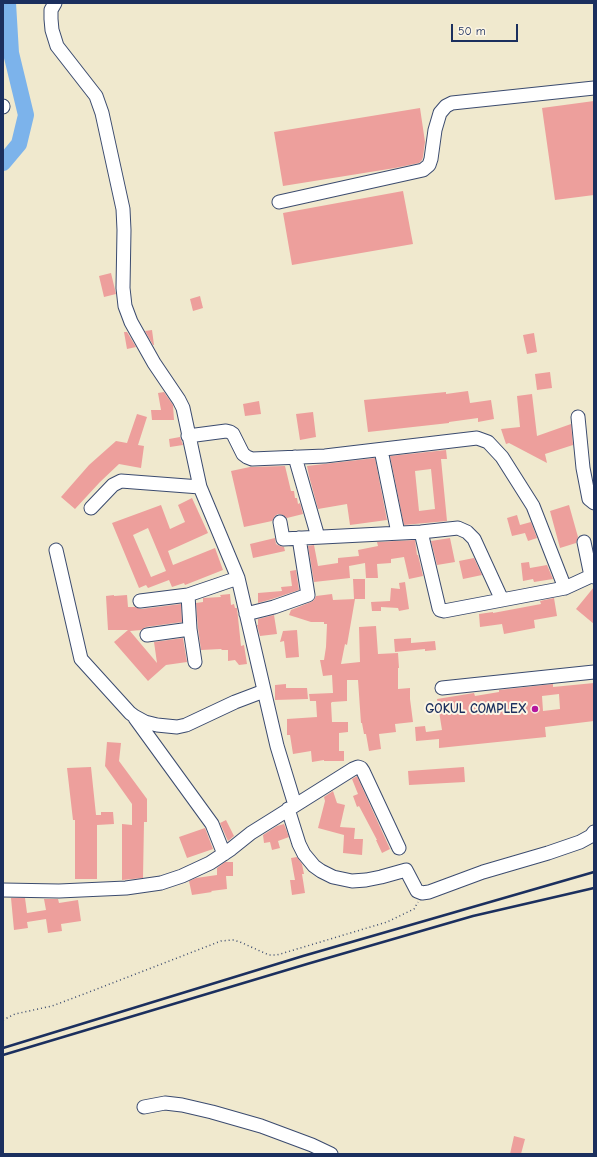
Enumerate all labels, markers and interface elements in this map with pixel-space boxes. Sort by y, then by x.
scale bar [453,16,520,42]
text: 50 m [458,24,486,38]
place label: GOKUL COMPLEX [425,701,527,717]
marker: GOKUL COMPLEX [530,704,540,714]

